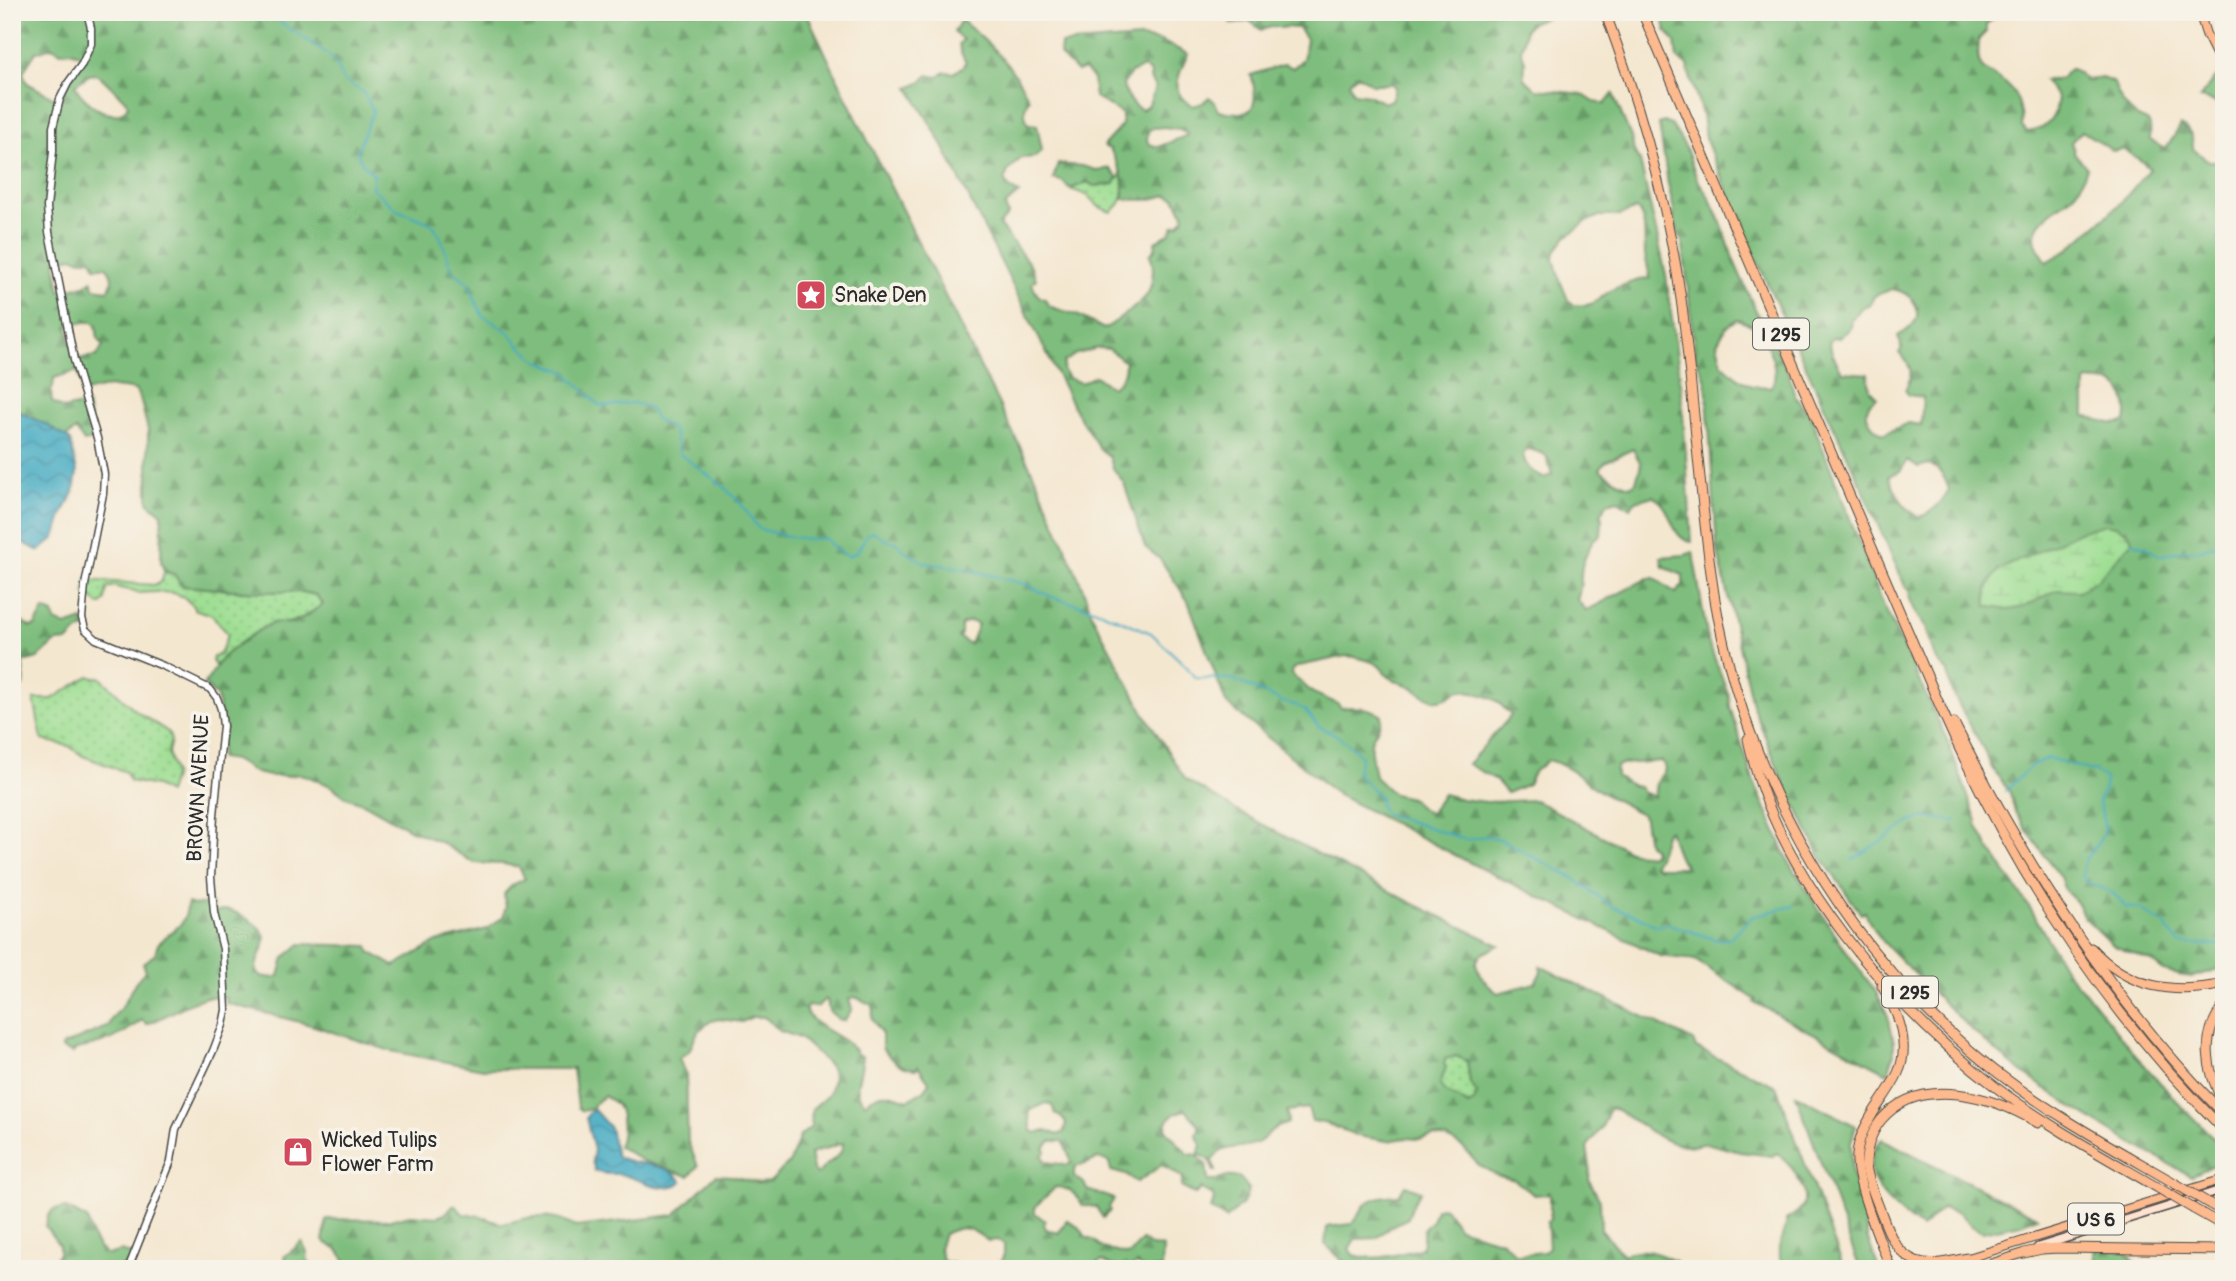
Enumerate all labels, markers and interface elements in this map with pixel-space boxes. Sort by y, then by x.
place icon: Snake Den [794,278,828,312]
place label: Snake Den [834,282,927,309]
road number: I 295 [1753,318,1809,350]
street label: BROWN AVENUE [181,713,216,863]
road number: I 295 [1882,976,1938,1008]
place label: Wicked Tulips Flower Farm [321,1127,438,1178]
shop icon: Wicked Tulips Flower Farm [281,1135,315,1169]
road number: US 6 [2068,1204,2124,1234]

